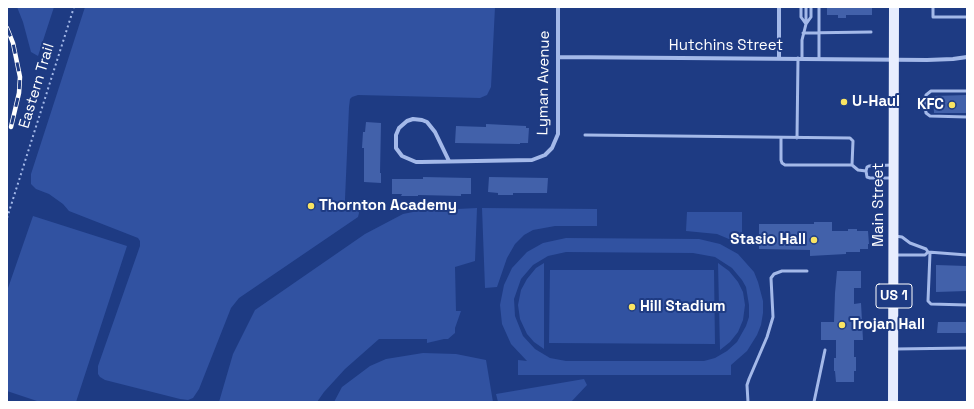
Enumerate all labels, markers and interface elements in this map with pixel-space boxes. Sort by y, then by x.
street label: Lyman Avenue [534,30,554,136]
street label: Hutchins Street [669,37,783,55]
street label: Eastern Trail [16,41,58,131]
place label: U-Haul [852,93,900,111]
place label: KFC [917,96,944,114]
marker: U-Haul [839,97,849,107]
marker: KFC [947,100,957,110]
street label: Main Street [870,163,888,247]
place label: Thornton Academy [319,197,457,215]
marker: Thornton Academy [306,201,316,211]
place label: Stasio Hall [730,231,806,249]
marker: Stasio Hall [809,235,819,245]
road number: US 1 [876,284,912,308]
place label: Hill Stadium [640,298,726,316]
marker: Hill Stadium [627,302,637,312]
place label: Trojan Hall [850,316,925,334]
marker: Trojan Hall [837,320,847,330]

